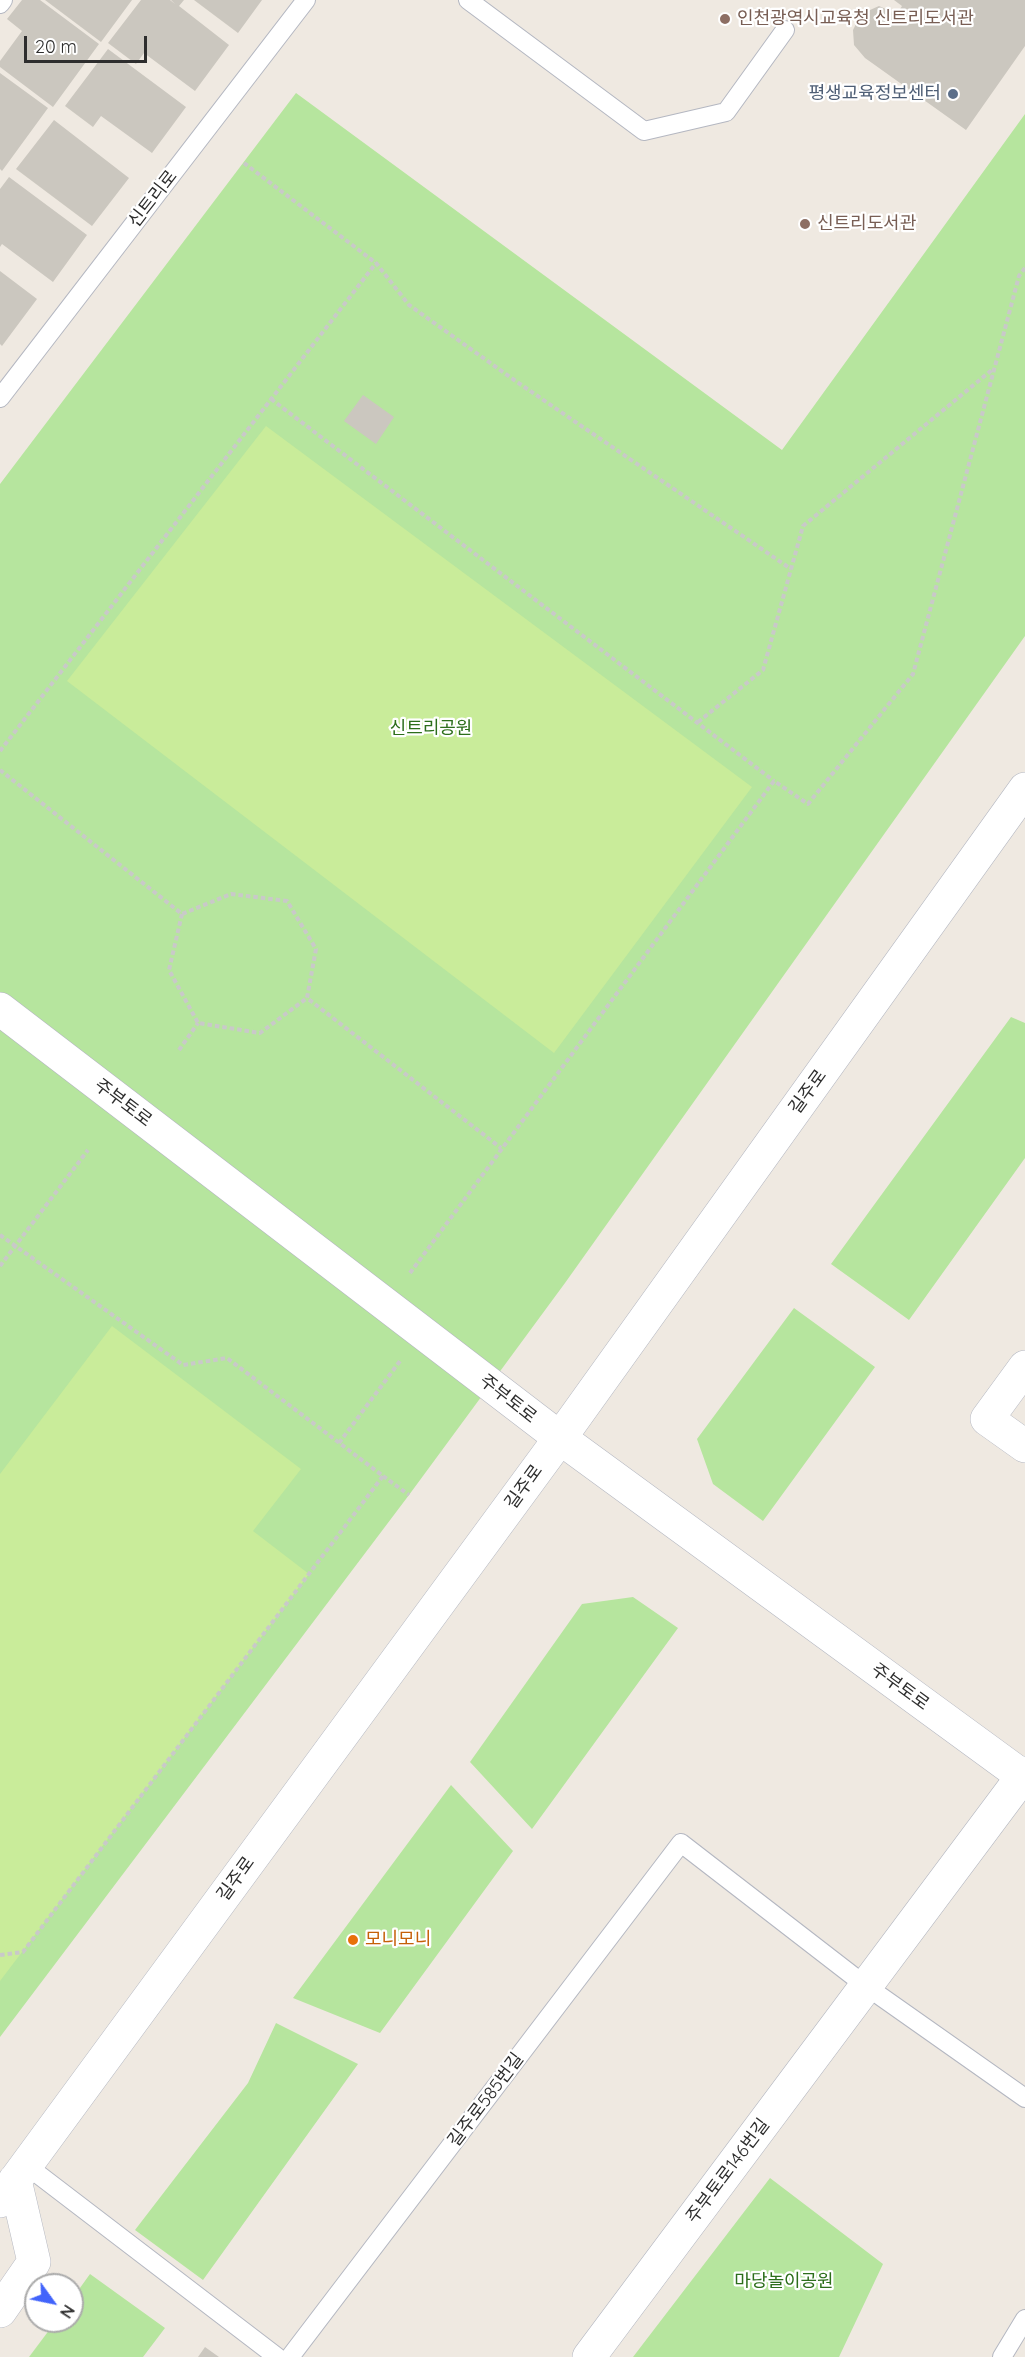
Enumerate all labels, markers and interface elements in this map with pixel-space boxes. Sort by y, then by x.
place label: 인천광역시교육청 신트리도서관 [737,8,974,30]
marker: 인천광역시교육청 신트리도서관 [718,12,732,26]
scale bar [27,24,150,62]
text: 20 m [35,35,77,58]
place label: 평생교육정보센터 [809,83,941,105]
marker: 평생교육정보센터 [946,87,960,101]
street label: 신트리로 [124,166,182,232]
place label: 신트리도서관 [817,213,916,235]
marker: 신트리도서관 [798,217,812,231]
park label: 신트리공원 [390,718,472,740]
street label: 길주로 [785,1066,831,1118]
street label: 주부토로 [90,1074,156,1132]
street label: 주부토로 [475,1370,541,1428]
street label: 길주로 [501,1461,547,1513]
street label: 주부토로 [867,1659,933,1715]
street label: 길주로 [213,1853,259,1905]
place label: 모니모니 [365,1929,431,1951]
marker: 모니모니 [346,1933,360,1947]
street label: 길주로585번길 [444,2049,528,2151]
street label: 주부토로146번길 [682,2115,774,2227]
park label: 마당놀이공원 [734,2271,834,2293]
north arrow [24,2273,84,2333]
text: N [56,2301,79,2322]

